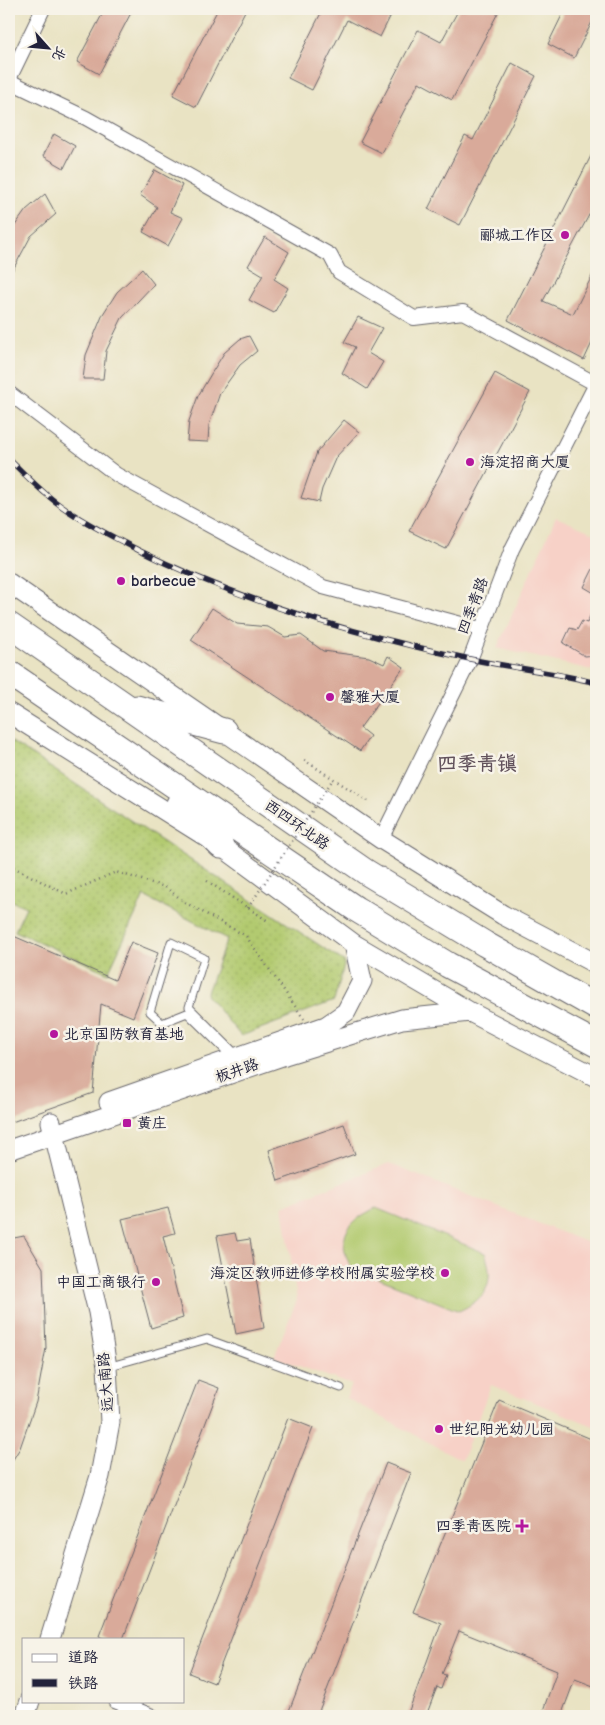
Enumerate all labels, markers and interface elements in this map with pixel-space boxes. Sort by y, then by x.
north arrow [22,22,72,72]
text: 北 [48,44,70,64]
place label: 郦城工作区 [480,226,555,245]
marker: 郦城工作区 [559,229,571,241]
place label: 海淀招商大厦 [480,453,570,472]
marker: 海淀招商大厦 [464,456,476,468]
place label: barbecue [131,572,196,591]
marker: barbecue [115,575,127,587]
street label: 四季青路 [453,575,493,637]
place label: 馨雅大厦 [340,688,400,707]
marker: 馨雅大厦 [324,691,336,703]
district label: 四季青镇 [437,752,517,776]
street label: 西四环北路 [261,796,333,854]
place label: 北京国防教育基地 [64,1025,184,1044]
marker: 北京国防教育基地 [48,1028,60,1040]
street label: 板井路 [213,1055,261,1087]
place label: 黄庄 [137,1114,167,1133]
marker: 黄庄 [121,1117,133,1129]
place label: 海淀区教师进修学校附属实验学校 [210,1264,435,1283]
marker: 海淀区教师进修学校附属实验学校 [439,1267,451,1279]
place label: 中国工商银行 [56,1273,146,1292]
marker: 中国工商银行 [150,1276,162,1288]
street label: 远大南路 [94,1351,118,1413]
place label: 世纪阳光幼儿园 [449,1420,554,1439]
marker: 世纪阳光幼儿园 [433,1423,445,1435]
place label: 四季青医院 [436,1517,511,1536]
marker: 四季青医院 [515,1519,529,1533]
legend [22,1638,185,1702]
text: 道路 [68,1648,98,1667]
text: 铁路 [68,1674,98,1693]

